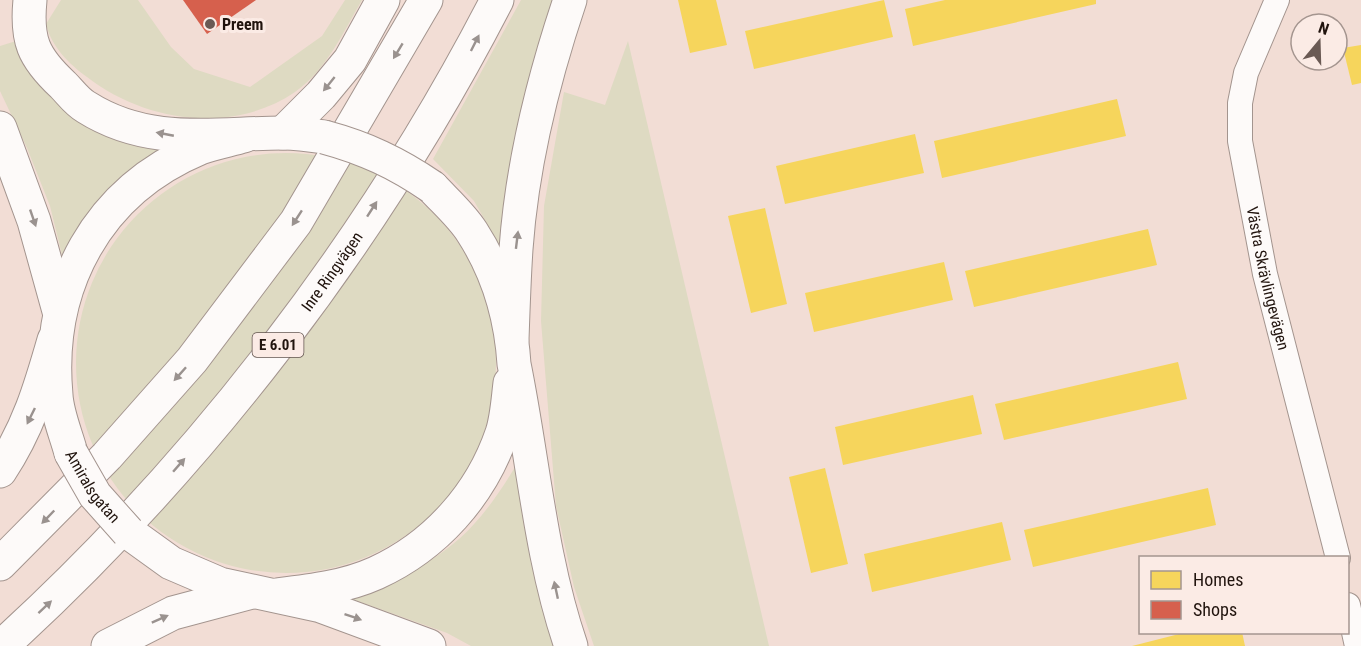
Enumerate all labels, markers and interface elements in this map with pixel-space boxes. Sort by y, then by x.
north arrow [1289,12,1349,72]
place label: Preem [222,15,264,34]
marker: Preem [203,17,217,31]
text: N [1316,18,1331,39]
one-way arrow [469,34,479,52]
one-way arrow [392,43,403,59]
one-way arrow [324,77,336,92]
one-way arrow [155,129,174,138]
one-way arrow [367,201,378,217]
street label: Västra Skrävlingevägen [1243,205,1293,352]
one-way arrow [28,209,38,227]
one-way arrow [292,210,303,227]
street label: Inre Ringvägen [297,228,367,315]
one-way arrow [512,230,522,249]
road number: E 6.01 [252,333,304,357]
one-way arrow [174,366,187,381]
one-way arrow [26,408,35,425]
street label: Amiralsgatan [61,447,124,527]
one-way arrow [172,458,185,473]
one-way arrow [41,510,55,524]
legend [1139,556,1349,634]
text: Homes [1193,569,1243,590]
one-way arrow [551,580,560,599]
text: Shops [1193,599,1237,620]
one-way arrow [38,600,52,614]
one-way arrow [344,613,362,622]
one-way arrow [151,614,169,623]

